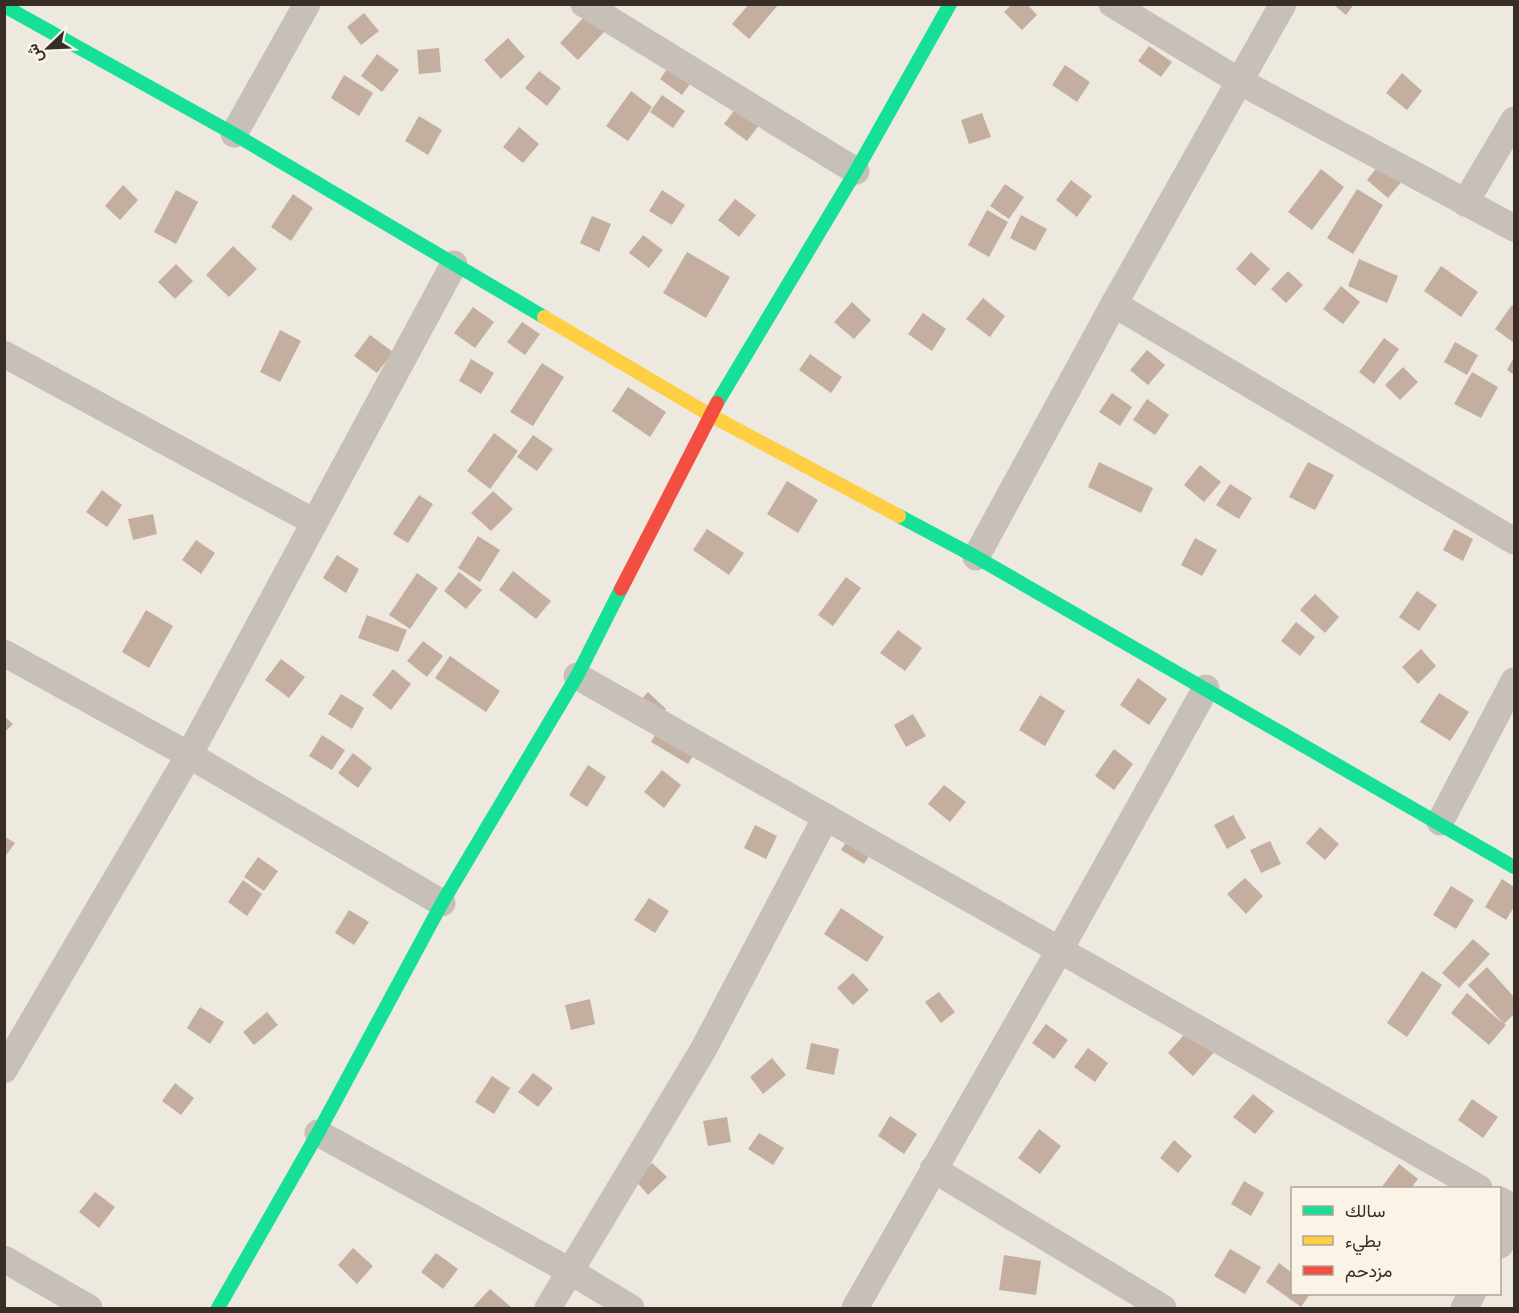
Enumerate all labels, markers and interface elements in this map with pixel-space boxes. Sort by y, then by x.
north arrow [18,18,78,78]
text: ش [21,41,47,67]
legend [1291,1187,1501,1295]
text: سالك [1345,1199,1385,1222]
text: بطيء [1345,1229,1381,1256]
text: مزدحم [1345,1259,1392,1283]

